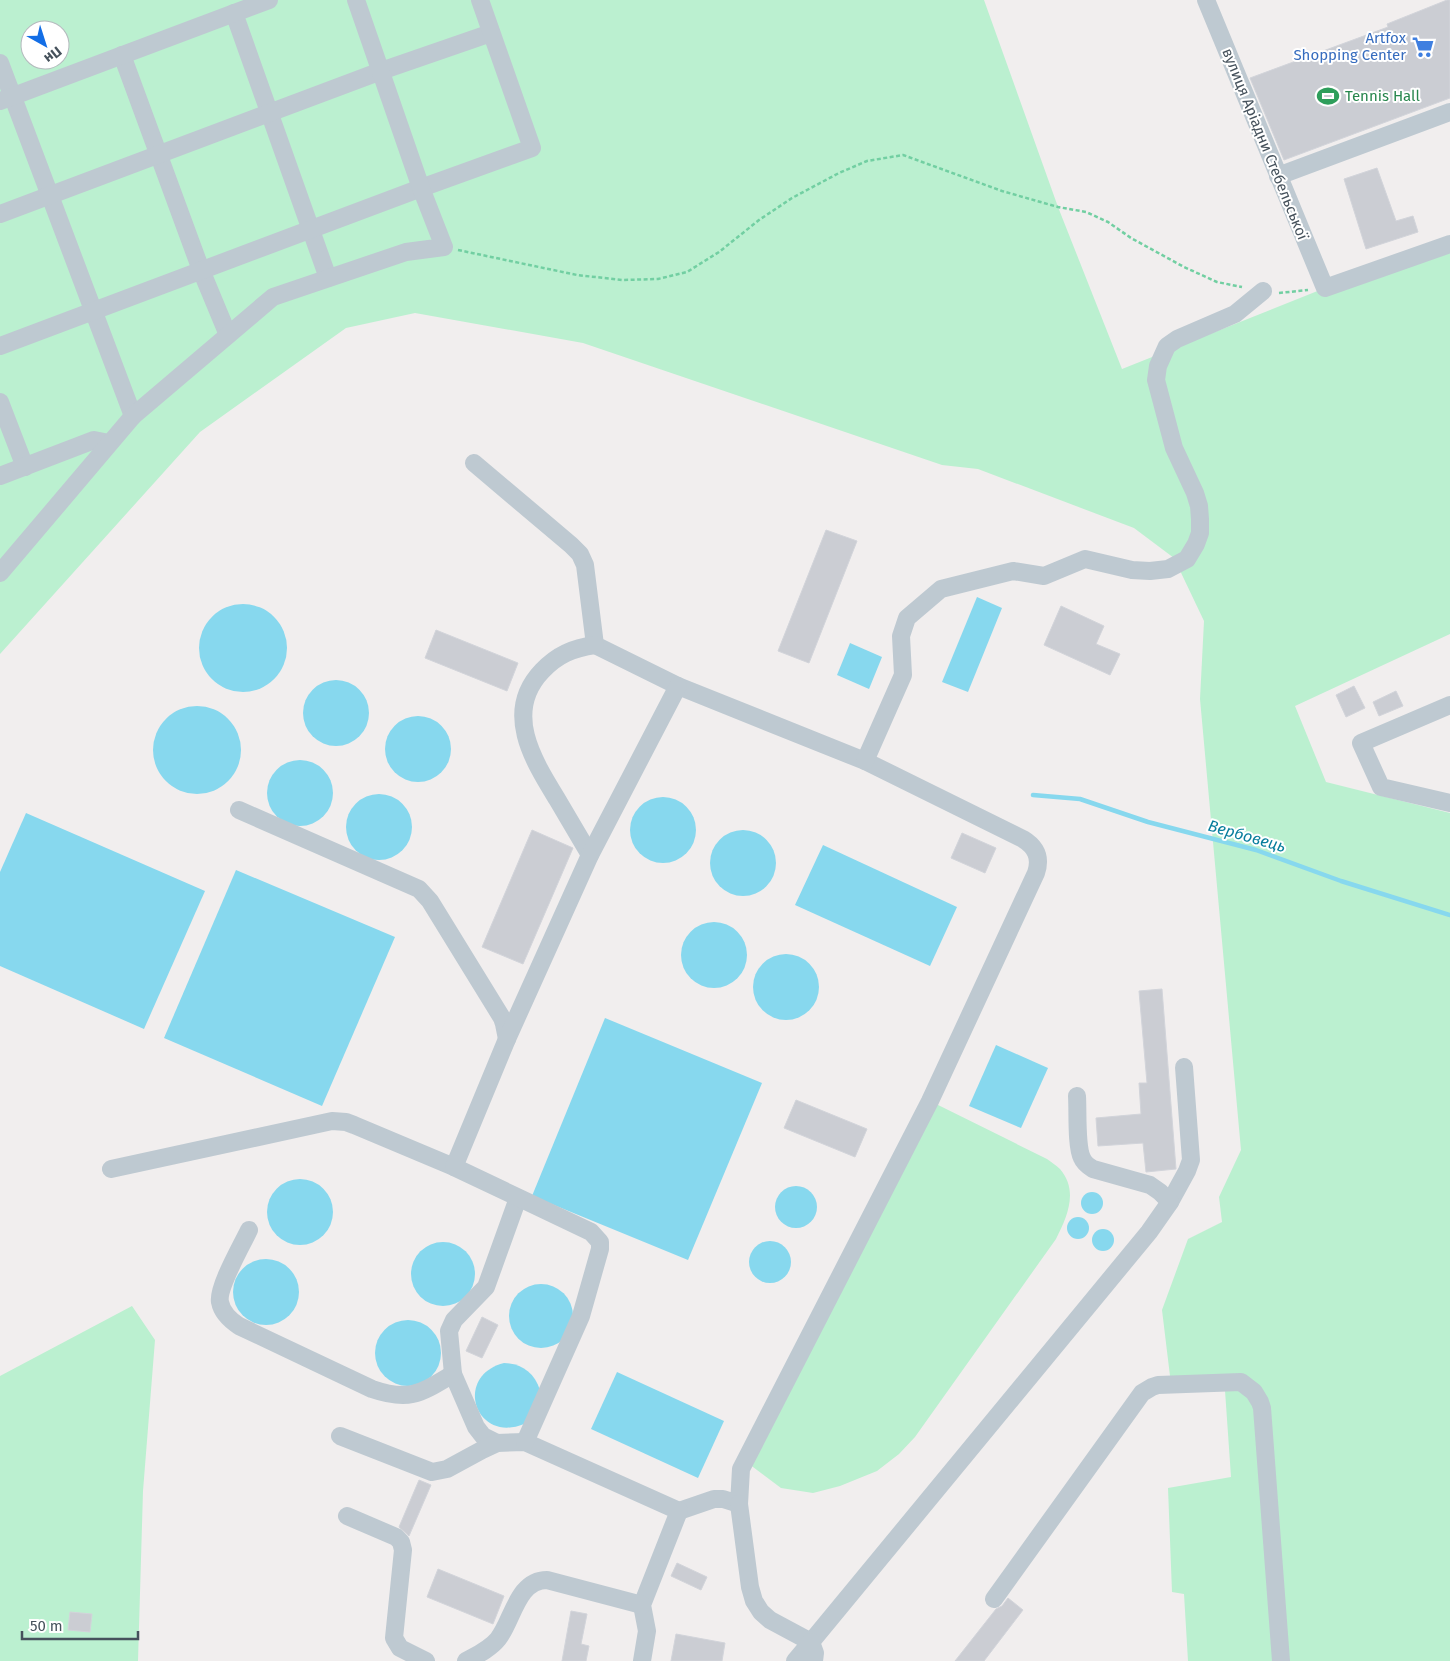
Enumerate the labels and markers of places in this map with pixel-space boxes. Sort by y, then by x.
place label: Artfox Shopping Center [1293,29,1407,64]
supermarket icon: Artfox Shopping Center [1410,34,1436,60]
sports icon: Tennis Hall [1315,83,1341,109]
place label: Tennis Hall [1345,87,1421,105]

